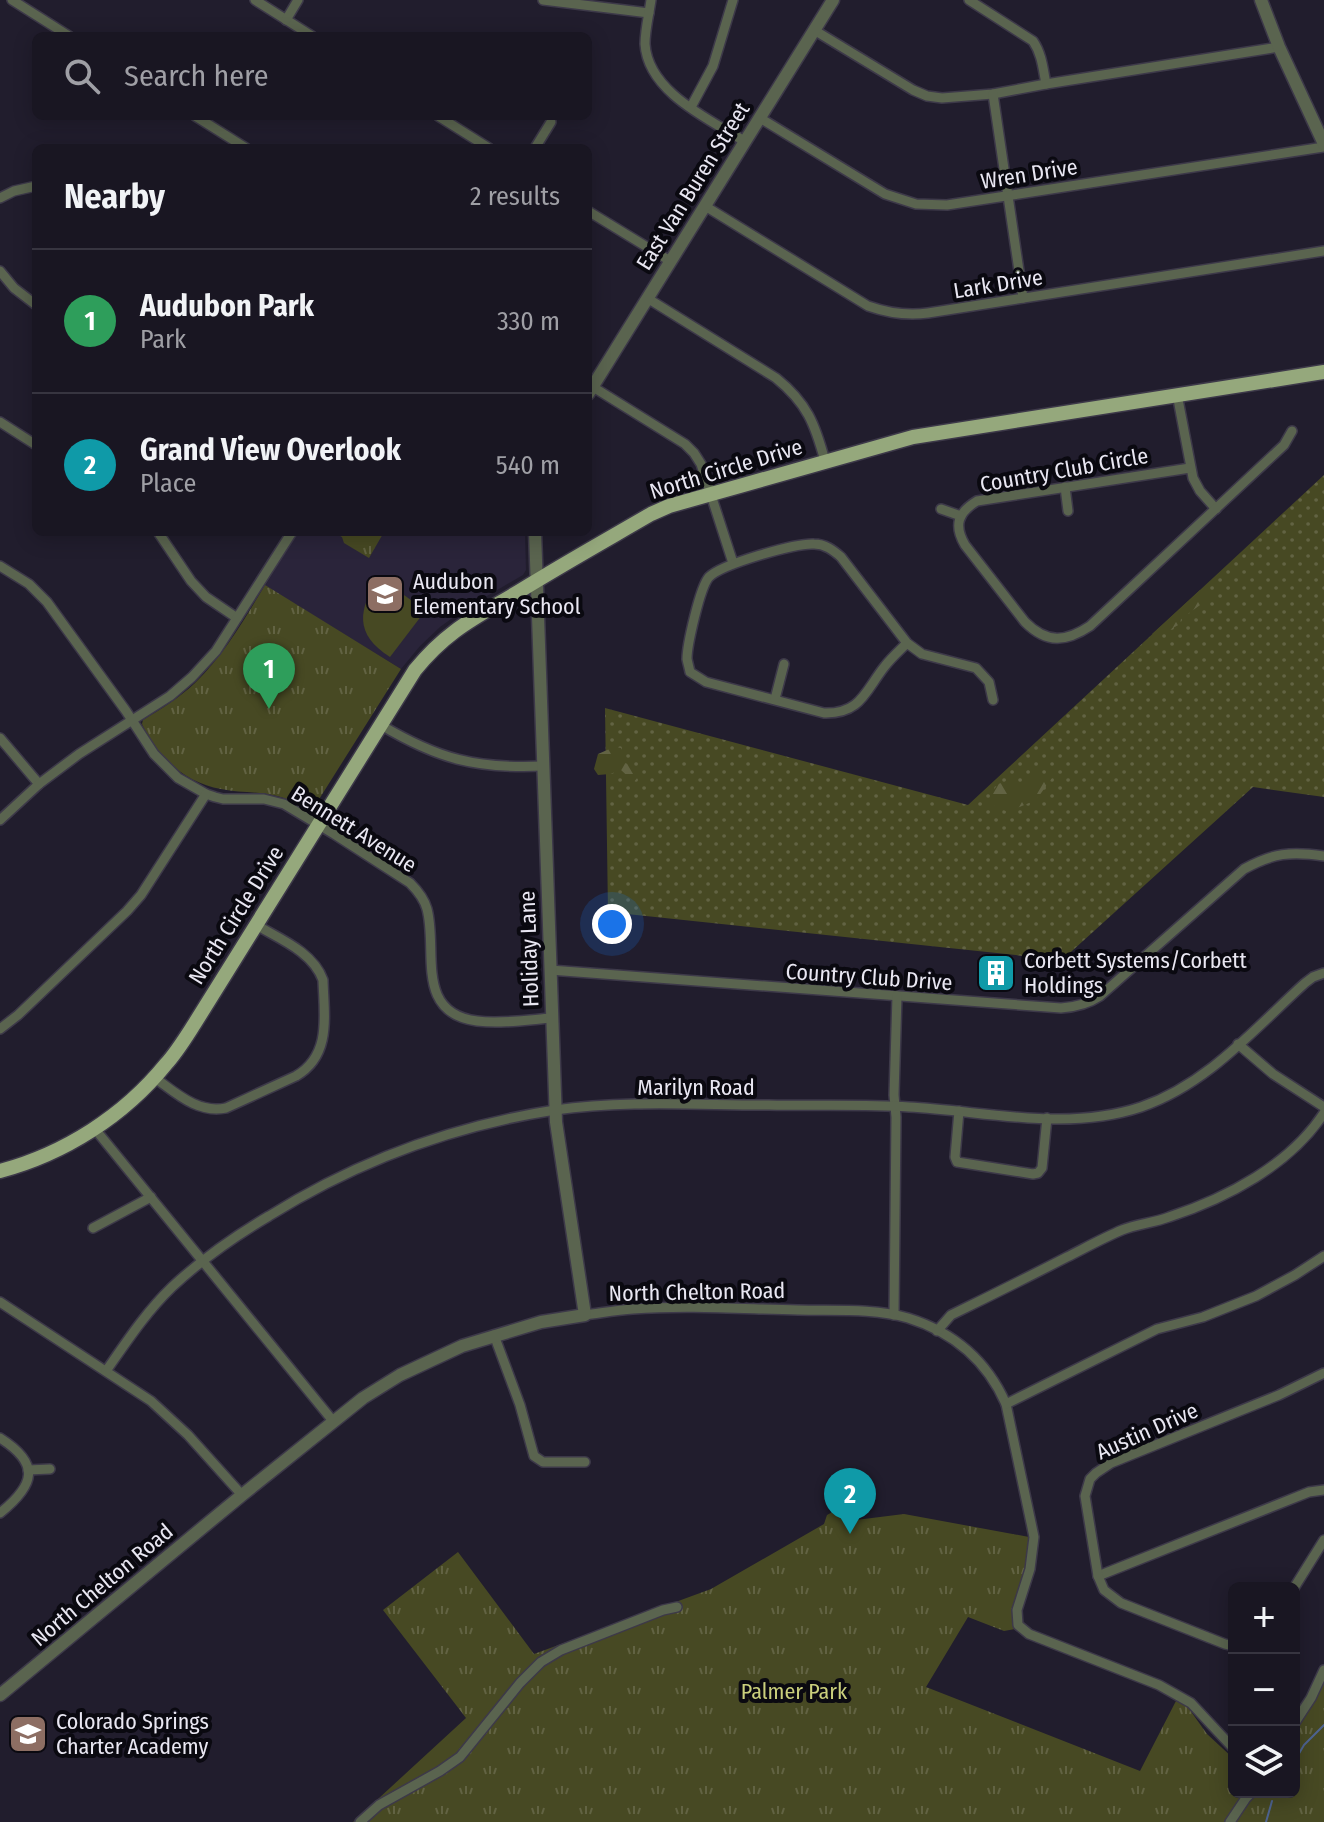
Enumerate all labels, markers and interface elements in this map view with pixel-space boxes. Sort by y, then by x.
search box [32,32,592,120]
icon: search [60,54,104,98]
text: Search here [124,58,269,94]
street label: East Van Buren Street [631,96,756,275]
street label: Wren Drive [979,153,1079,195]
text: Nearby [64,176,165,217]
text: 2 results [470,181,560,212]
street label: Lark Drive [951,264,1045,304]
text: Audubon Park [140,288,314,324]
text: 1 [85,306,96,337]
text: 330 m [497,306,560,337]
text: Park [140,324,186,355]
text: Grand View Overlook [140,432,401,468]
street label: North Circle Drive [646,433,806,505]
street label: Country Club Circle [978,442,1150,498]
text: 2 [84,450,96,481]
text: 540 m [496,450,560,481]
text: Place [140,468,196,499]
place label: Audubon Elementary School [413,568,581,620]
school or university icon: Audubon Elementary School [364,573,406,615]
pin: 1 [243,643,295,709]
street label: Bennett Avenue [286,780,422,878]
street label: North Circle Drive [183,841,289,989]
street label: Holiday Lane [513,890,545,1008]
your location [592,904,632,944]
place label: Corbett Systems/Corbett Holdings [1024,947,1248,999]
building icon: Corbett Systems/Corbett Holdings [975,952,1017,994]
street label: Country Club Drive [785,958,953,996]
street label: Marilyn Road [637,1074,755,1101]
street label: North Chelton Road [608,1277,786,1307]
street label: Austin Drive [1092,1397,1202,1465]
pin: 2 [824,1468,876,1534]
street label: North Chelton Road [26,1518,178,1652]
map controls [1228,1582,1300,1798]
button: + [1228,1582,1300,1654]
button: − [1228,1654,1300,1726]
park label: Palmer Park [741,1678,848,1705]
place label: Colorado Springs Charter Academy [56,1708,209,1760]
school or university icon: Colorado Springs Charter Academy [7,1713,49,1755]
button: layers [1228,1726,1300,1798]

